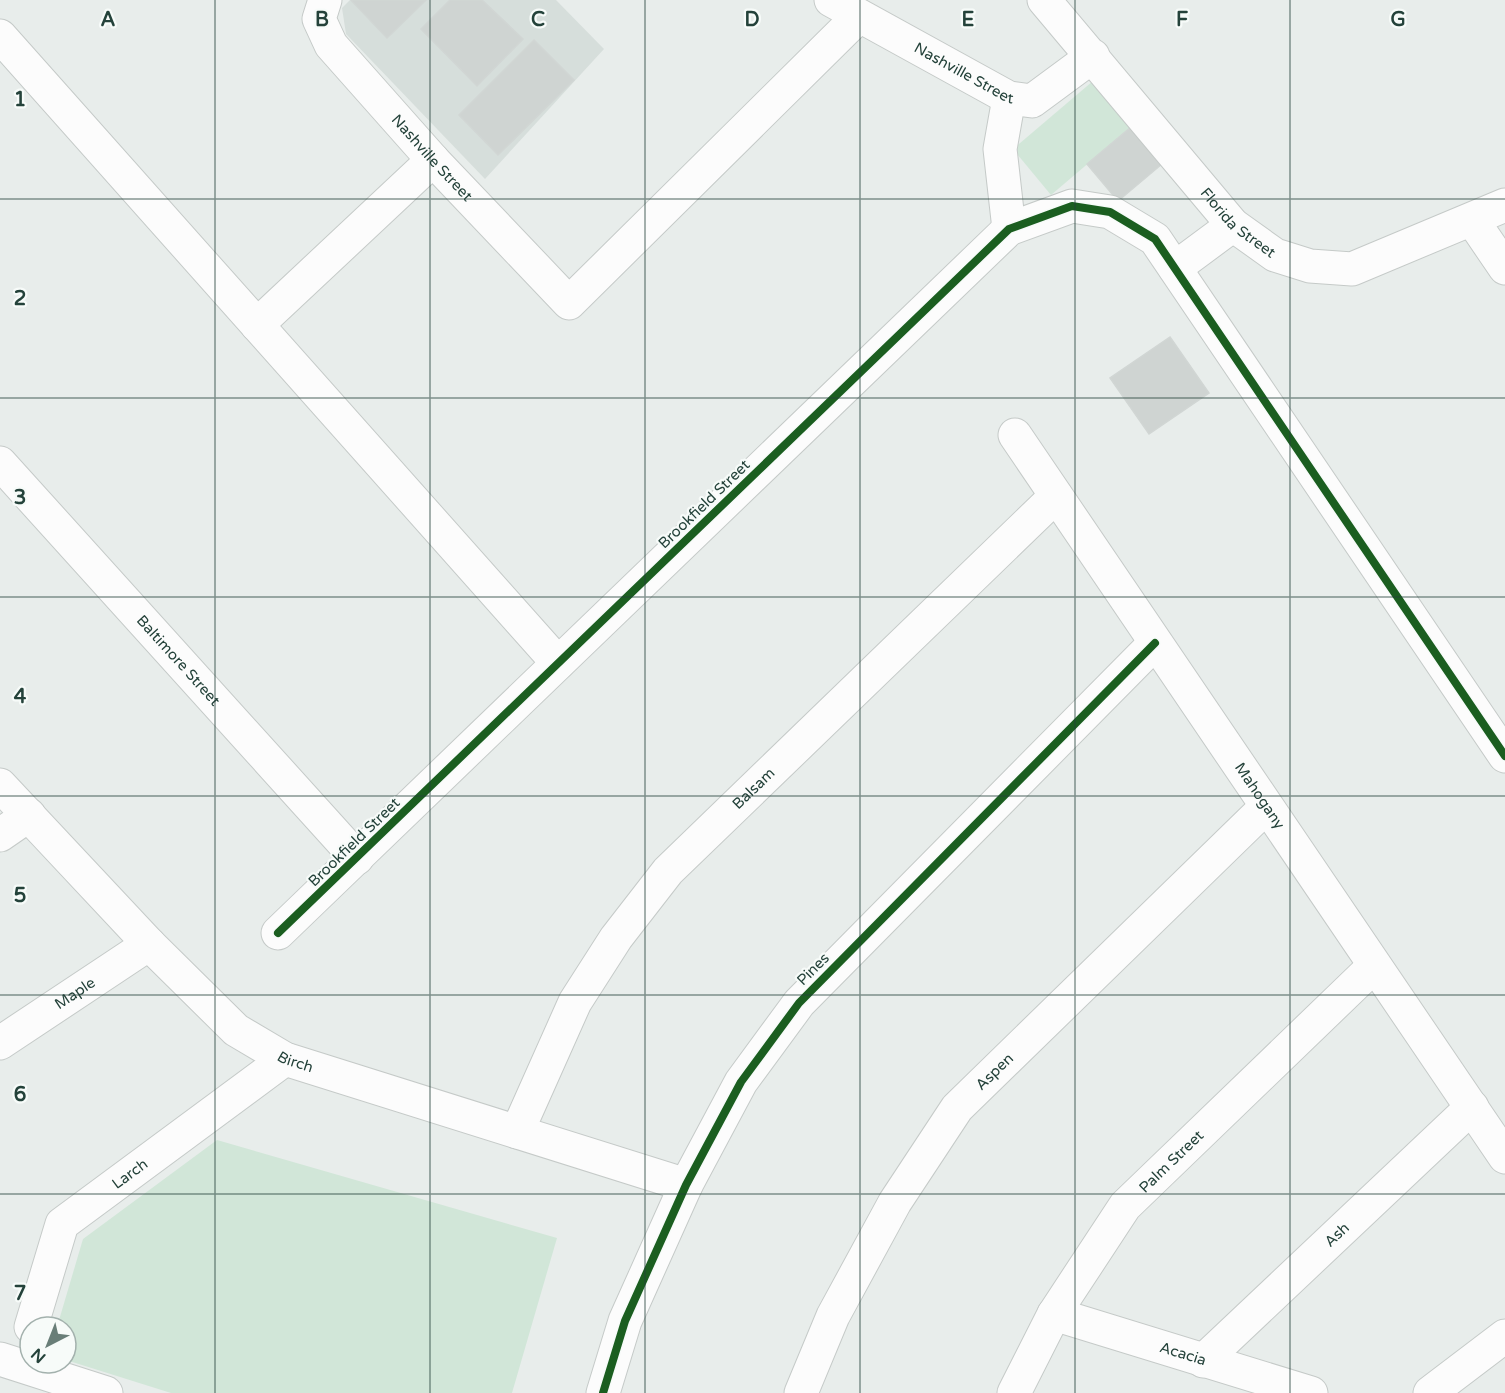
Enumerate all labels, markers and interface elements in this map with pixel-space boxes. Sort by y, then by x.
text: A [101,8,116,32]
text: B [315,8,329,32]
text: C [531,8,545,32]
text: D [744,8,760,32]
text: E [962,8,975,32]
text: F [1176,8,1188,32]
text: G [1390,8,1406,32]
street label: Nashville Street [911,39,1015,108]
text: 1 [14,88,26,112]
street label: Nashville Street [388,111,476,205]
street label: Florida Street [1197,184,1279,262]
text: 2 [14,287,26,311]
street label: Brookfield Street [654,456,754,552]
text: 3 [14,486,26,510]
street label: Baltimore Street [133,611,224,710]
text: 4 [14,685,27,709]
street label: Mahogany [1231,759,1289,832]
street label: Balsam [728,764,778,813]
street label: Brookfield Street [304,794,404,890]
text: 5 [14,884,26,908]
street label: Pines [793,949,833,989]
street label: Maple [51,973,99,1013]
street label: Birch [274,1047,316,1076]
street label: Aspen [972,1049,1017,1094]
text: 6 [14,1083,26,1107]
street label: Palm Street [1135,1126,1207,1197]
street label: Larch [109,1155,151,1193]
street label: Ash [1321,1219,1353,1251]
text: 7 [14,1282,26,1306]
north arrow [18,1315,78,1375]
street label: Acacia [1158,1338,1208,1369]
text: N [27,1344,50,1367]

